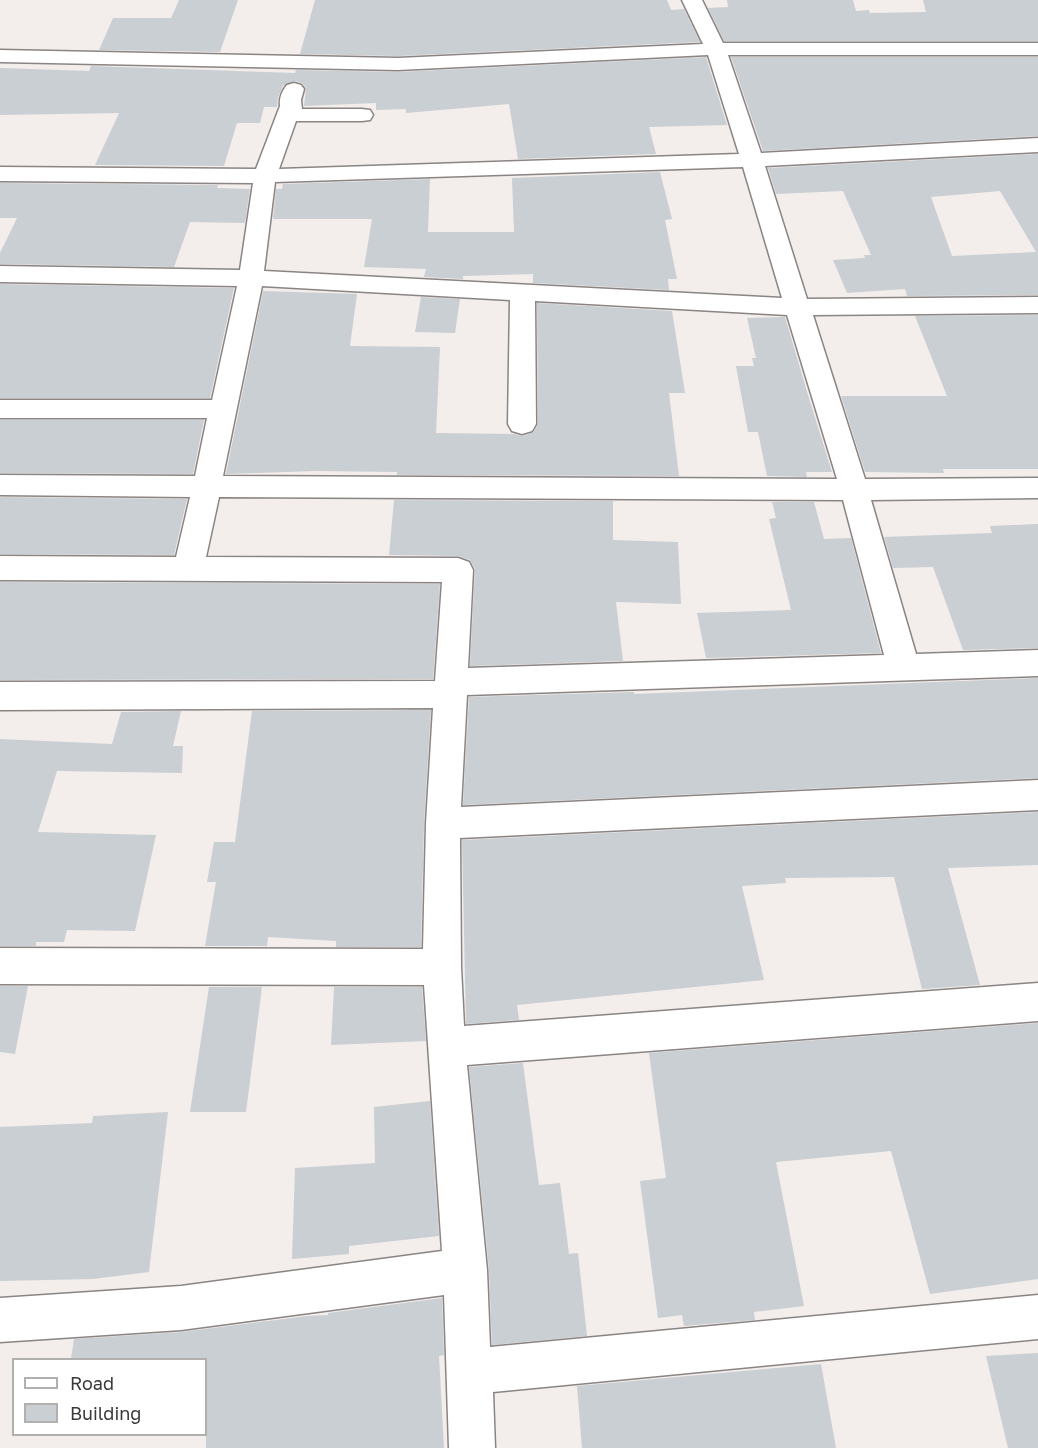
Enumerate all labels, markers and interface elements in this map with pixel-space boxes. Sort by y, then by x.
legend [12,1358,207,1436]
text: Road [70,1372,114,1394]
text: Building [70,1402,141,1424]

